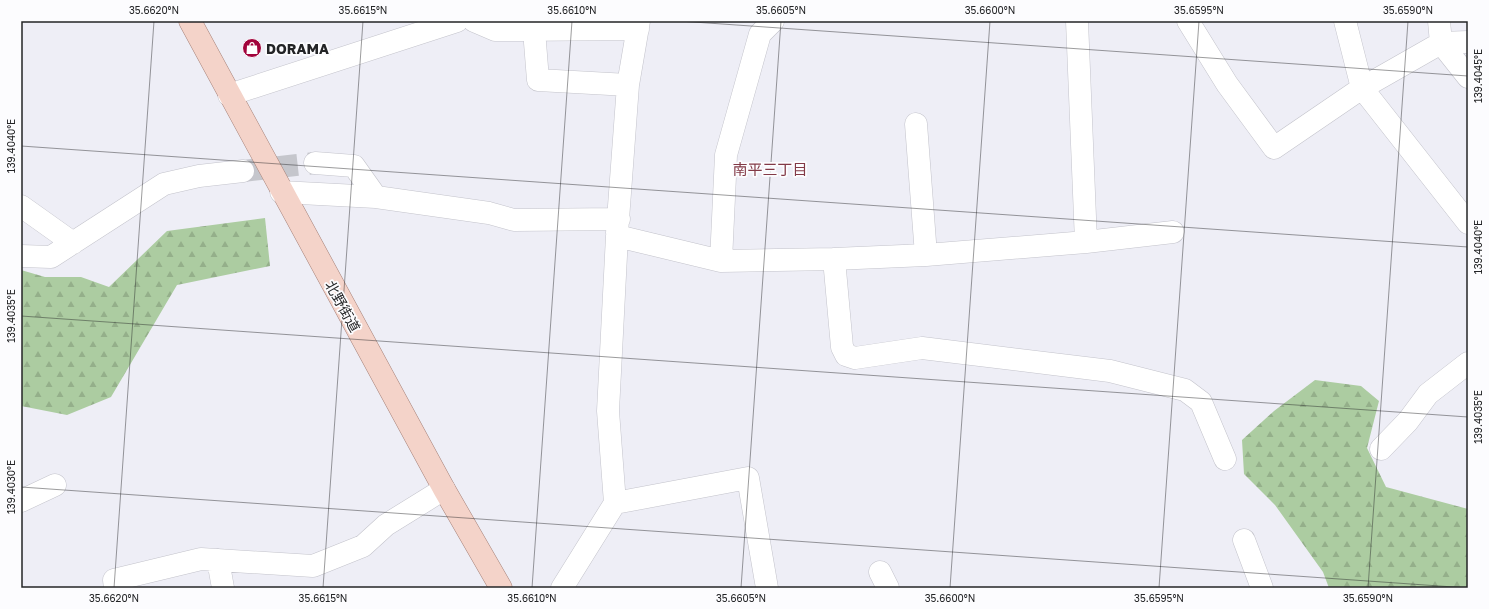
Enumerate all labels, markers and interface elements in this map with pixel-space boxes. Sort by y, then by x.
text: 35.6620°N [129,4,179,16]
text: 35.6615°N [339,4,387,16]
text: 35.6610°N [547,4,597,16]
text: 35.6605°N [756,4,806,16]
text: 35.6600°N [965,4,1015,16]
text: 35.6595°N [1174,4,1224,16]
text: 35.6590°N [1383,4,1433,16]
shop icon: DORAMA [241,37,263,59]
place label: DORAMA [266,40,329,57]
text: 139.4045°E [1472,49,1484,103]
text: 139.4040°E [5,119,17,173]
district label: 南平三丁目 [732,160,808,178]
text: 139.4040°E [1472,220,1484,274]
street label: 北野街道 [322,277,364,335]
text: 139.4035°E [5,289,17,343]
text: 139.4035°E [1472,390,1484,444]
text: 139.4030°E [5,460,17,514]
text: 35.6620°N [89,592,139,604]
text: 35.6615°N [299,592,347,604]
text: 35.6610°N [507,592,557,604]
text: 35.6605°N [716,592,766,604]
text: 35.6600°N [925,592,975,604]
text: 35.6595°N [1134,592,1184,604]
text: 35.6590°N [1343,592,1393,604]

